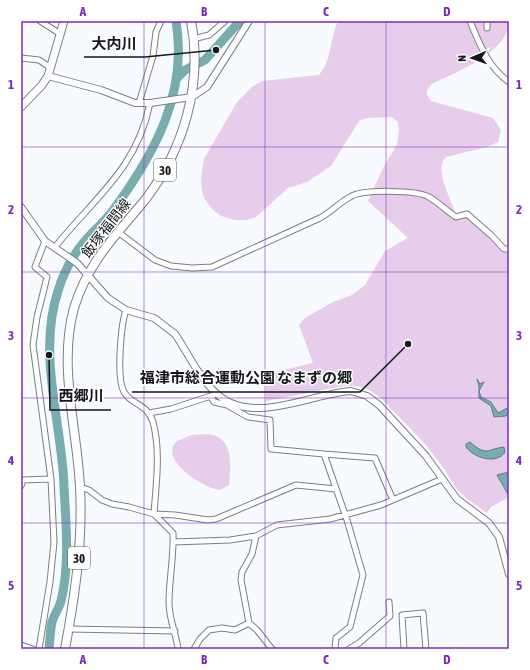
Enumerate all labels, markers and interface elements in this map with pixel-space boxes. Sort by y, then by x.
text: A [79,4,87,19]
text: B [201,4,208,19]
text: C [323,4,329,19]
text: D [443,4,451,19]
callout: 大内川 [84,30,145,57]
text: 大内川 [91,35,137,52]
north arrow [452,38,492,78]
text: N [456,55,468,62]
text: 1 [8,77,14,92]
text: 1 [516,77,522,92]
road number: 30 [154,159,176,181]
street label: 飯塚福間線 [78,195,134,261]
text: 2 [8,202,14,217]
text: 2 [516,202,522,217]
text: 3 [8,328,14,343]
text: 3 [516,328,522,343]
callout: 福津市総合運動公園 なまずの郷 [132,365,360,392]
text: 福津市総合運動公園 なまずの郷 [139,369,352,386]
callout: 西郷川 [50,383,111,410]
text: 西郷川 [58,387,104,404]
text: 4 [7,453,14,468]
text: 4 [515,453,522,468]
road number: 30 [68,547,90,569]
text: 5 [8,578,14,593]
text: 5 [516,578,522,593]
text: A [79,652,87,667]
text: B [201,652,208,667]
text: C [323,652,329,667]
text: D [443,652,451,667]

